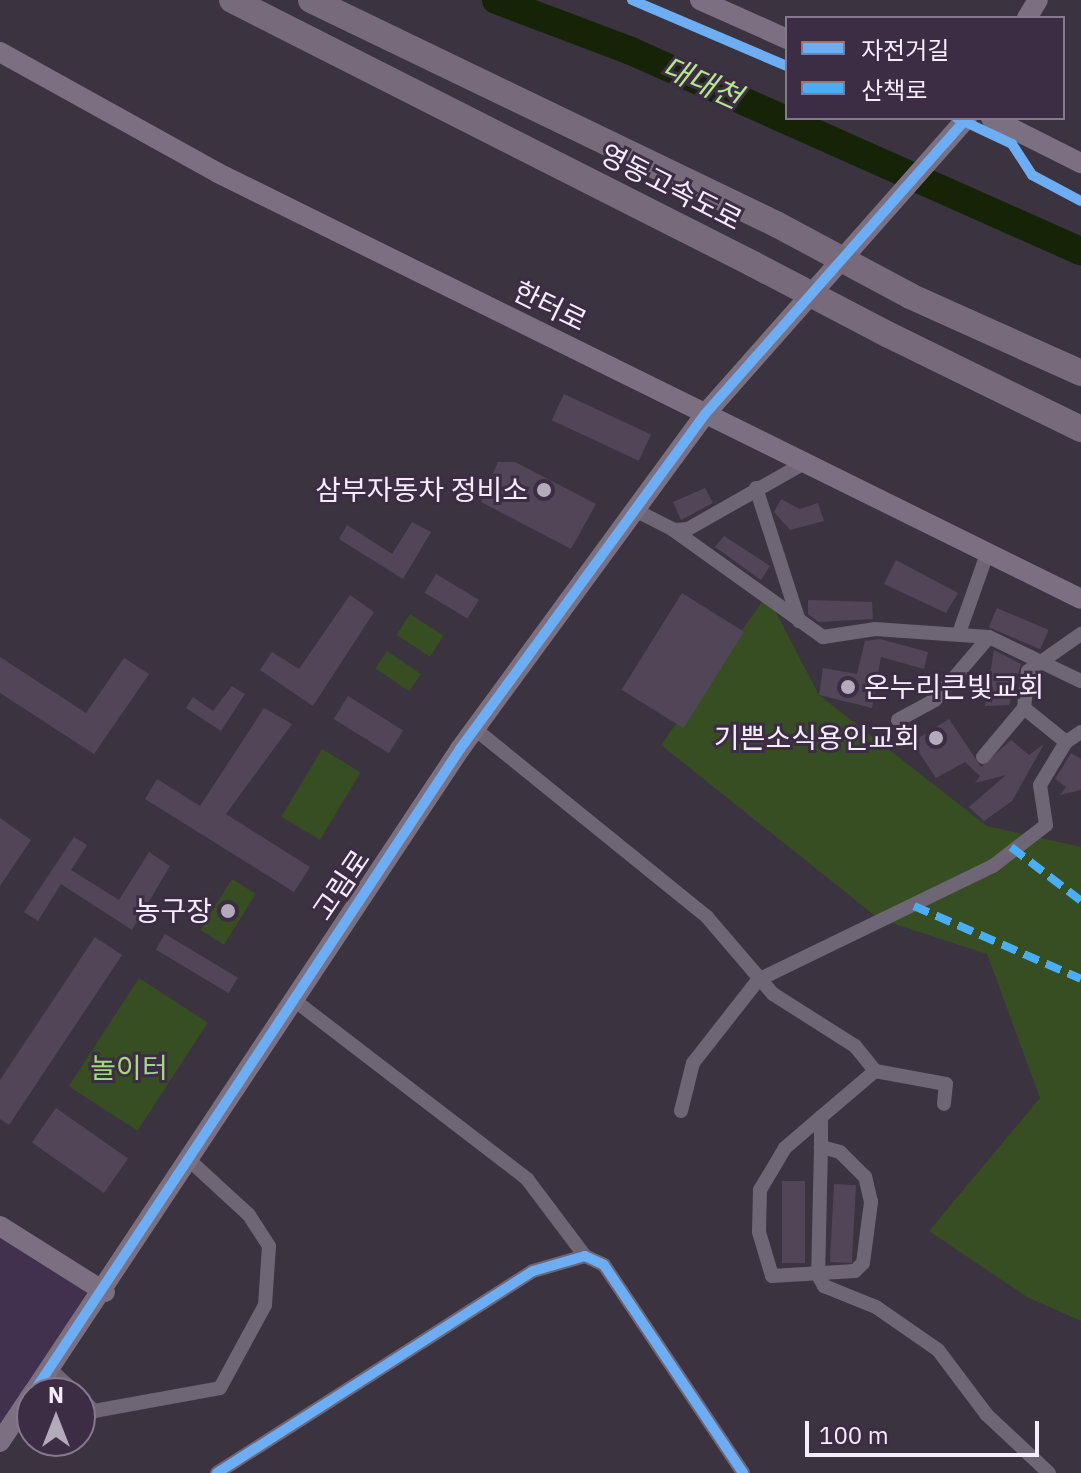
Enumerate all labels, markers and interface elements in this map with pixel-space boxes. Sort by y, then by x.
legend [785,16,1065,120]
text: 자전거길 [861,34,949,66]
water label: 대대천 [657,49,747,115]
text: 산책로 [861,74,927,106]
street label: 영동고속도로 [595,137,747,237]
street label: 한터로 [508,274,592,338]
place label: 삼부자동차 정비소 [315,473,528,507]
marker: 삼부자동차 정비소 [535,481,553,499]
place label: 온누리큰빛교회 [864,670,1044,704]
marker: 온누리큰빛교회 [839,678,857,696]
place label: 기쁜소식용인교회 [714,721,920,755]
marker: 기쁜소식용인교회 [927,729,945,747]
street label: 고림로 [305,844,377,926]
place label: 농구장 [135,894,212,928]
marker: 농구장 [219,902,237,920]
park label: 놀이터 [90,1051,168,1085]
north arrow [16,1377,96,1457]
text: N [48,1380,64,1409]
scale bar [809,1405,1043,1455]
text: 100 m [819,1419,889,1451]

